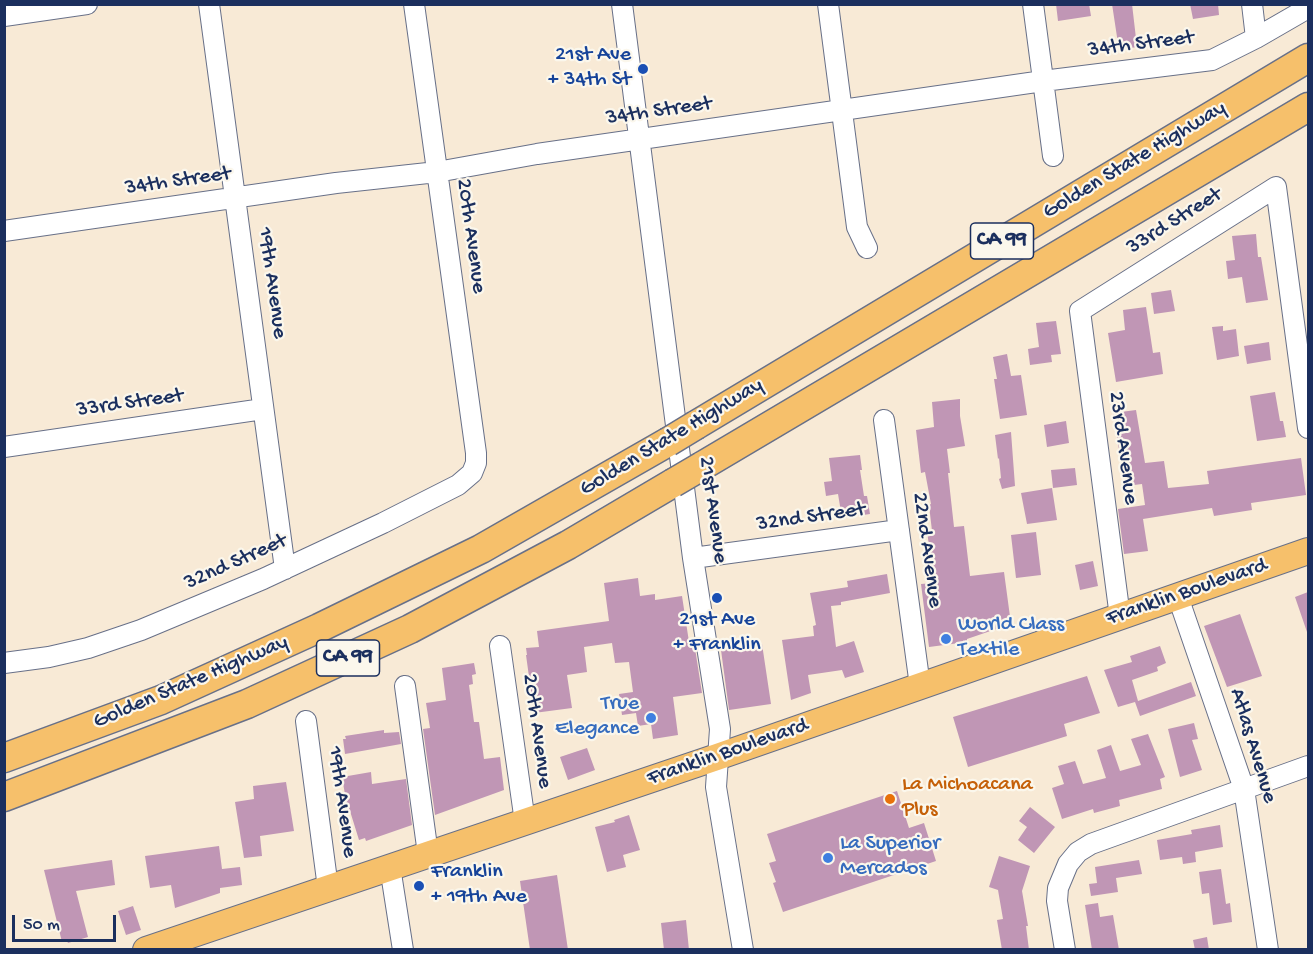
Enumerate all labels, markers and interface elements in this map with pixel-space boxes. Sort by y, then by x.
street label: 34th Street [1087,25,1195,65]
place label: 21st Ave + 34th St [548,43,631,94]
marker: 21st Ave + 34th St [636,62,650,76]
street label: 34th Street [604,92,714,132]
street label: Golden State Highway [1039,96,1231,226]
street label: 34th Street [123,162,233,202]
street label: 20th Avenue [449,177,491,295]
street label: 33rd Street [1122,182,1228,262]
road number: CA 99 [970,223,1034,259]
street label: 19th Avenue [250,226,292,340]
street label: Golden State Highway [576,373,768,503]
street label: 33rd Street [75,383,185,425]
street label: 23rd Avenue [1101,390,1143,506]
street label: 21st Avenue [691,455,733,565]
street label: 22nd Avenue [905,491,947,609]
street label: 32nd Street [755,497,867,539]
street label: 32nd Street [181,529,291,597]
street label: Franklin Boulevard [1103,553,1271,633]
marker: 21st Ave + Franklin [710,591,724,605]
place label: 21st Ave + Franklin [673,608,761,660]
place label: World Class Textile [958,613,1064,664]
street label: Golden State Highway [90,630,292,736]
marker: World Class Textile [939,632,953,646]
road number: CA 99 [316,640,380,676]
street label: 20th Avenue [515,672,557,790]
street label: Atlas Avenue [1222,685,1282,807]
place label: True Elegance [555,692,639,744]
marker: True Elegance [644,711,658,725]
street label: Franklin Boulevard [644,713,812,793]
street label: 19th Avenue [320,745,362,859]
place label: La Michoacana Plus [902,773,1033,824]
marker: La Michoacana Plus [883,792,897,806]
place label: La Superior Mercados [840,832,940,884]
marker: La Superior Mercados [821,851,835,865]
place label: Franklin + 19th Ave [431,860,527,912]
marker: Franklin + 19th Ave [412,879,426,893]
scale bar [15,903,118,941]
text: 50 m [23,915,60,936]

